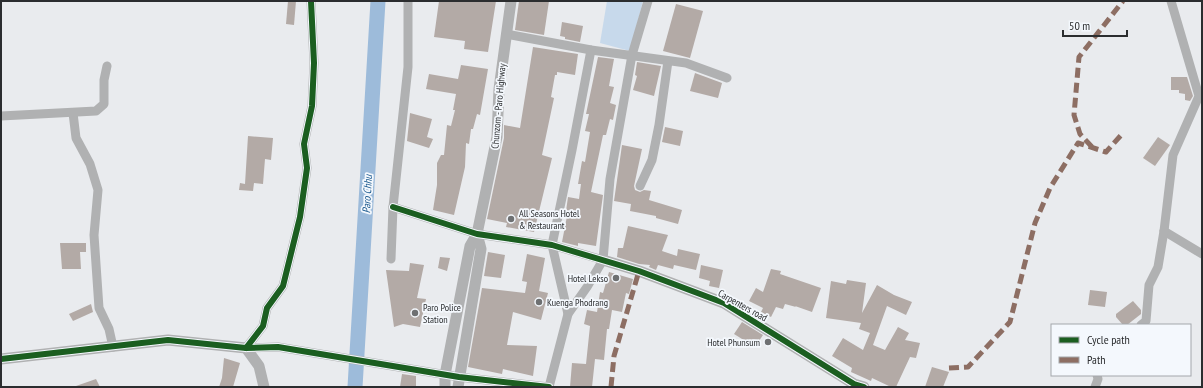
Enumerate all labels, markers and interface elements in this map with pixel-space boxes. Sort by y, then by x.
scale bar [1063,12,1127,38]
text: 50 m [1069,18,1090,33]
street label: Chunzom - Paro Highway [488,63,509,149]
water label: Paro Chhu [359,173,375,214]
place label: All Seasons Hotel & Restaurant [519,207,580,232]
marker: All Seasons Hotel & Restaurant [506,214,516,224]
place label: Hotel Lekso [568,272,608,285]
marker: Hotel Lekso [611,273,621,283]
street label: Carpenters road [716,287,770,324]
place label: Kuenga Phodrang [547,296,608,309]
marker: Kuenga Phodrang [534,297,544,307]
place label: Paro Police Station [423,301,461,326]
marker: Paro Police Station [410,308,420,318]
legend [1051,324,1191,376]
text: Cycle path [1087,332,1130,347]
place label: Hotel Phunsum [707,336,760,349]
marker: Hotel Phunsum [763,337,773,347]
text: Path [1087,352,1105,367]

